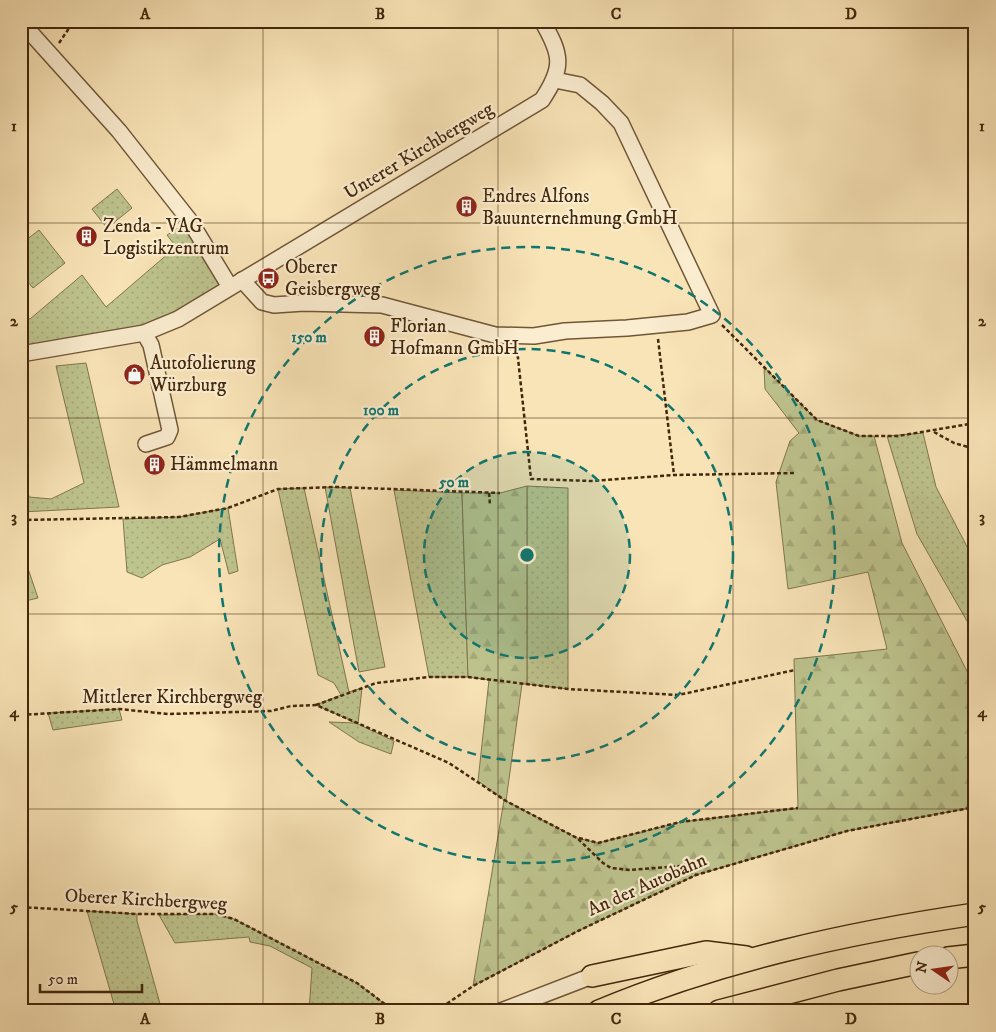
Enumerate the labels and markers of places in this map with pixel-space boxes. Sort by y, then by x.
place label: Endres Alfons Bauunternehmung GmbH [482,185,678,230]
building icon: Endres Alfons Bauunternehmung GmbH [454,195,478,219]
place label: Zenda - VAG Logistikzentrum [103,215,229,260]
building icon: Zenda - VAG Logistikzentrum [75,225,99,249]
place label: Oberer Geisbergweg [285,256,381,301]
bus stop icon: Oberer Geisbergweg [257,266,281,290]
place label: Florian Hofmann GmbH [390,315,519,360]
building icon: Florian Hofmann GmbH [362,325,386,349]
place label: Autofolierung Würzburg [149,352,256,397]
shop icon: Autofolierung Würzburg [122,362,146,386]
building icon: Hämmelmann [142,452,166,476]
place label: Hämmelmann [170,453,278,476]
centre of rings [518,546,536,564]

